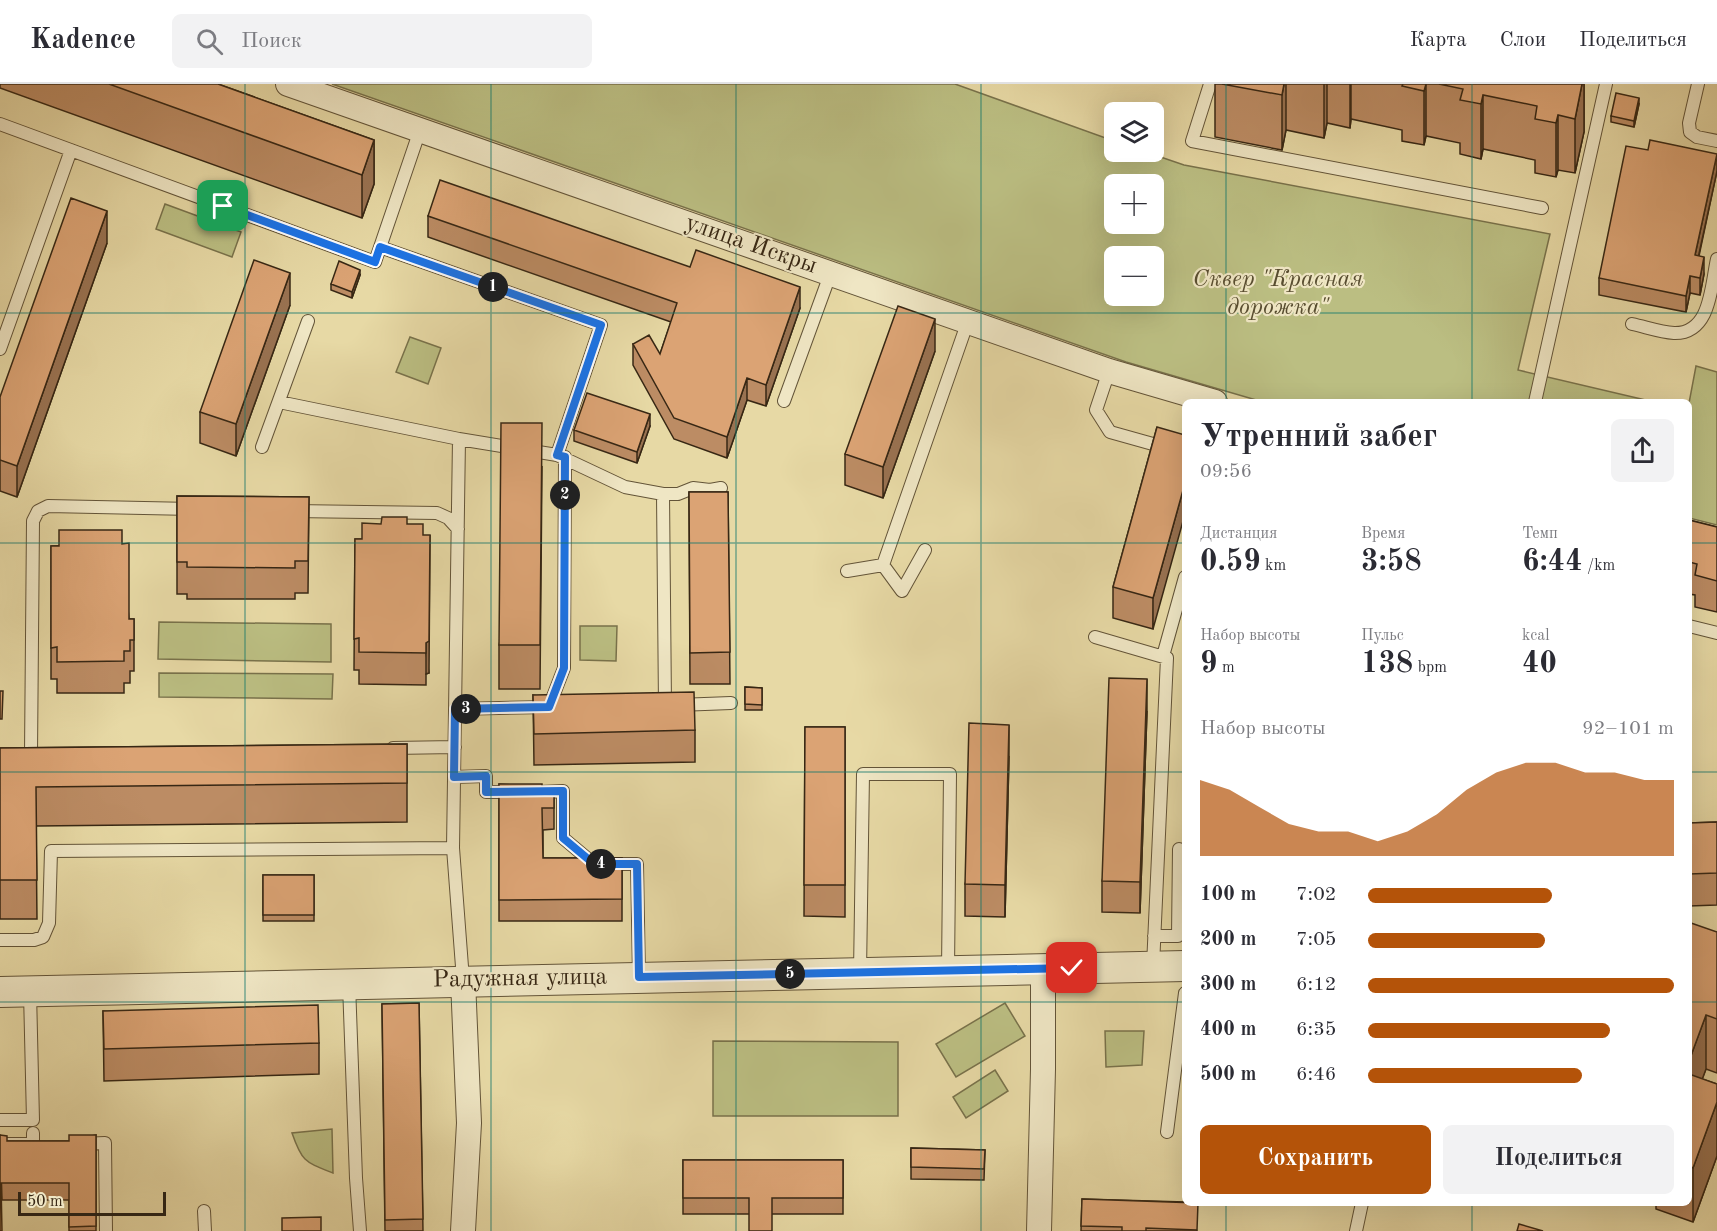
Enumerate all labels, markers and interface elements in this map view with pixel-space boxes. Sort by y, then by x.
search box [172,14,592,68]
icon: search [193,25,226,58]
text: Kadence [30,27,136,55]
text: Поиск [241,30,302,52]
text: Карта [1410,30,1467,51]
text: Слои [1500,30,1546,51]
text: Поделиться [1579,30,1687,51]
map controls [1104,102,1164,306]
button: layers [1104,102,1164,162]
button: + [1104,174,1164,234]
pin [197,180,248,231]
icon: arrive [206,189,239,222]
street label: улица Искры [682,211,820,279]
button: − [1104,246,1164,306]
park label: Сквер "Красная дорожка" [1193,268,1363,320]
pin: 1 [478,272,508,302]
text: 1 [488,279,498,295]
button: share [1611,419,1674,482]
text: Утренний забег [1200,421,1437,454]
text: 09:56 [1200,462,1252,482]
pin: 2 [550,480,580,510]
text: 2 [560,487,570,503]
text: Дистанция [1200,526,1277,542]
text: Время [1361,526,1405,542]
text: Темп [1522,526,1558,542]
text: 0.59 [1200,547,1261,577]
text: 3:58 [1361,547,1422,577]
text: 6:44 [1522,547,1583,577]
text: km [1261,558,1286,574]
text: /km [1583,558,1615,574]
text: Набор высоты [1200,628,1300,644]
text: Пульс [1361,628,1404,644]
text: kcal [1522,628,1550,644]
text: 9 [1200,649,1217,679]
text: 138 [1361,649,1413,679]
text: 40 [1522,649,1557,679]
text: m [1217,660,1235,676]
text: bpm [1413,660,1447,676]
pin: 3 [451,694,481,724]
text: 3 [461,701,471,717]
text: Набор высоты [1200,719,1326,739]
text: 92–101 m [1582,719,1674,739]
pin: 4 [586,849,616,879]
text: 4 [596,856,606,872]
text: 100 m [1200,885,1256,905]
text: 7:02 [1296,885,1336,905]
text: 200 m [1200,930,1256,950]
text: 7:05 [1296,930,1336,950]
pin [1046,942,1097,993]
icon: check [1055,951,1088,984]
pin: 5 [775,959,805,989]
street label: Радужная улица [432,965,608,993]
text: 5 [785,966,795,982]
text: 300 m [1200,975,1256,995]
text: 6:12 [1296,975,1336,995]
text: 400 m [1200,1020,1256,1040]
text: 6:35 [1296,1020,1336,1040]
text: 500 m [1200,1065,1256,1085]
text: 6:46 [1296,1065,1336,1085]
button: Сохранить [1200,1125,1431,1194]
button: Поделиться [1443,1125,1674,1194]
scale bar [18,1189,166,1216]
text: 50 m [27,1194,63,1210]

